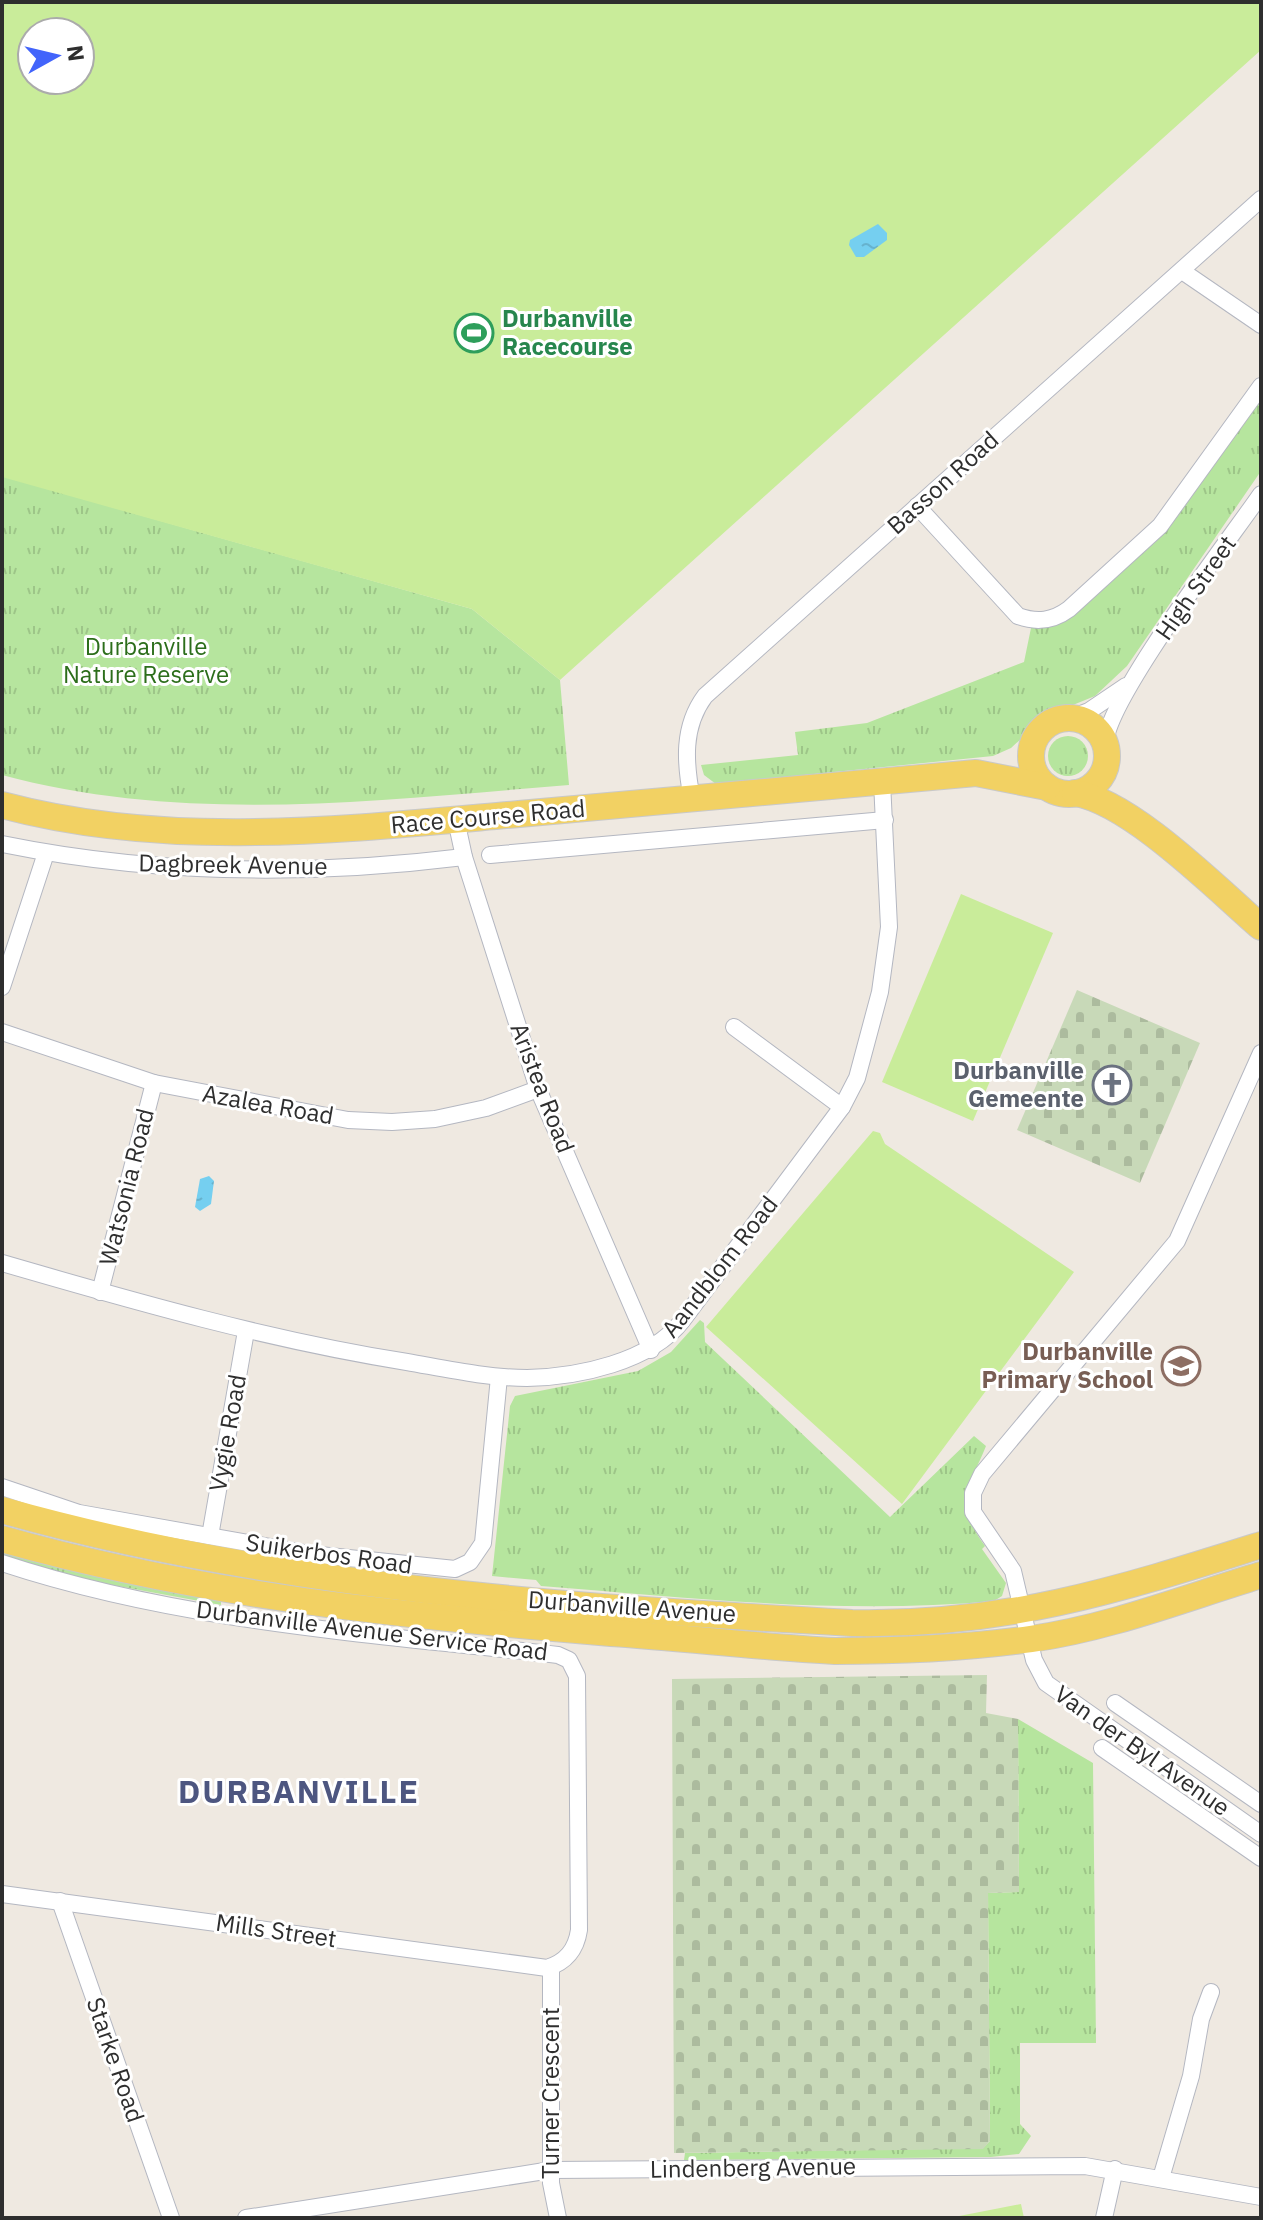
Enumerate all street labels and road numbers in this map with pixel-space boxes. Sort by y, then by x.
street label: Basson Road [880,424,1005,541]
street label: High Street [1147,529,1243,646]
street label: Race Course Road [389,792,587,840]
street label: Dagbreek Avenue [138,846,328,882]
street label: Aristea Road [503,1018,582,1157]
street label: Azalea Road [200,1077,336,1131]
street label: Watsonia Road [91,1105,161,1269]
street label: Aandblom Road [654,1189,785,1344]
street label: Vygie Road [201,1372,253,1494]
street label: Suikerbos Road [244,1525,414,1581]
street label: Durbanville Avenue [527,1583,737,1629]
street label: Durbanville Avenue Service Road [194,1593,550,1667]
street label: Van der Byl Avenue [1048,1678,1237,1823]
street label: Mills Street [214,1906,339,1954]
street label: Starke Road [80,1993,152,2126]
street label: Turner Crescent [534,2007,566,2179]
street label: Lindenberg Avenue [650,2149,856,2185]

